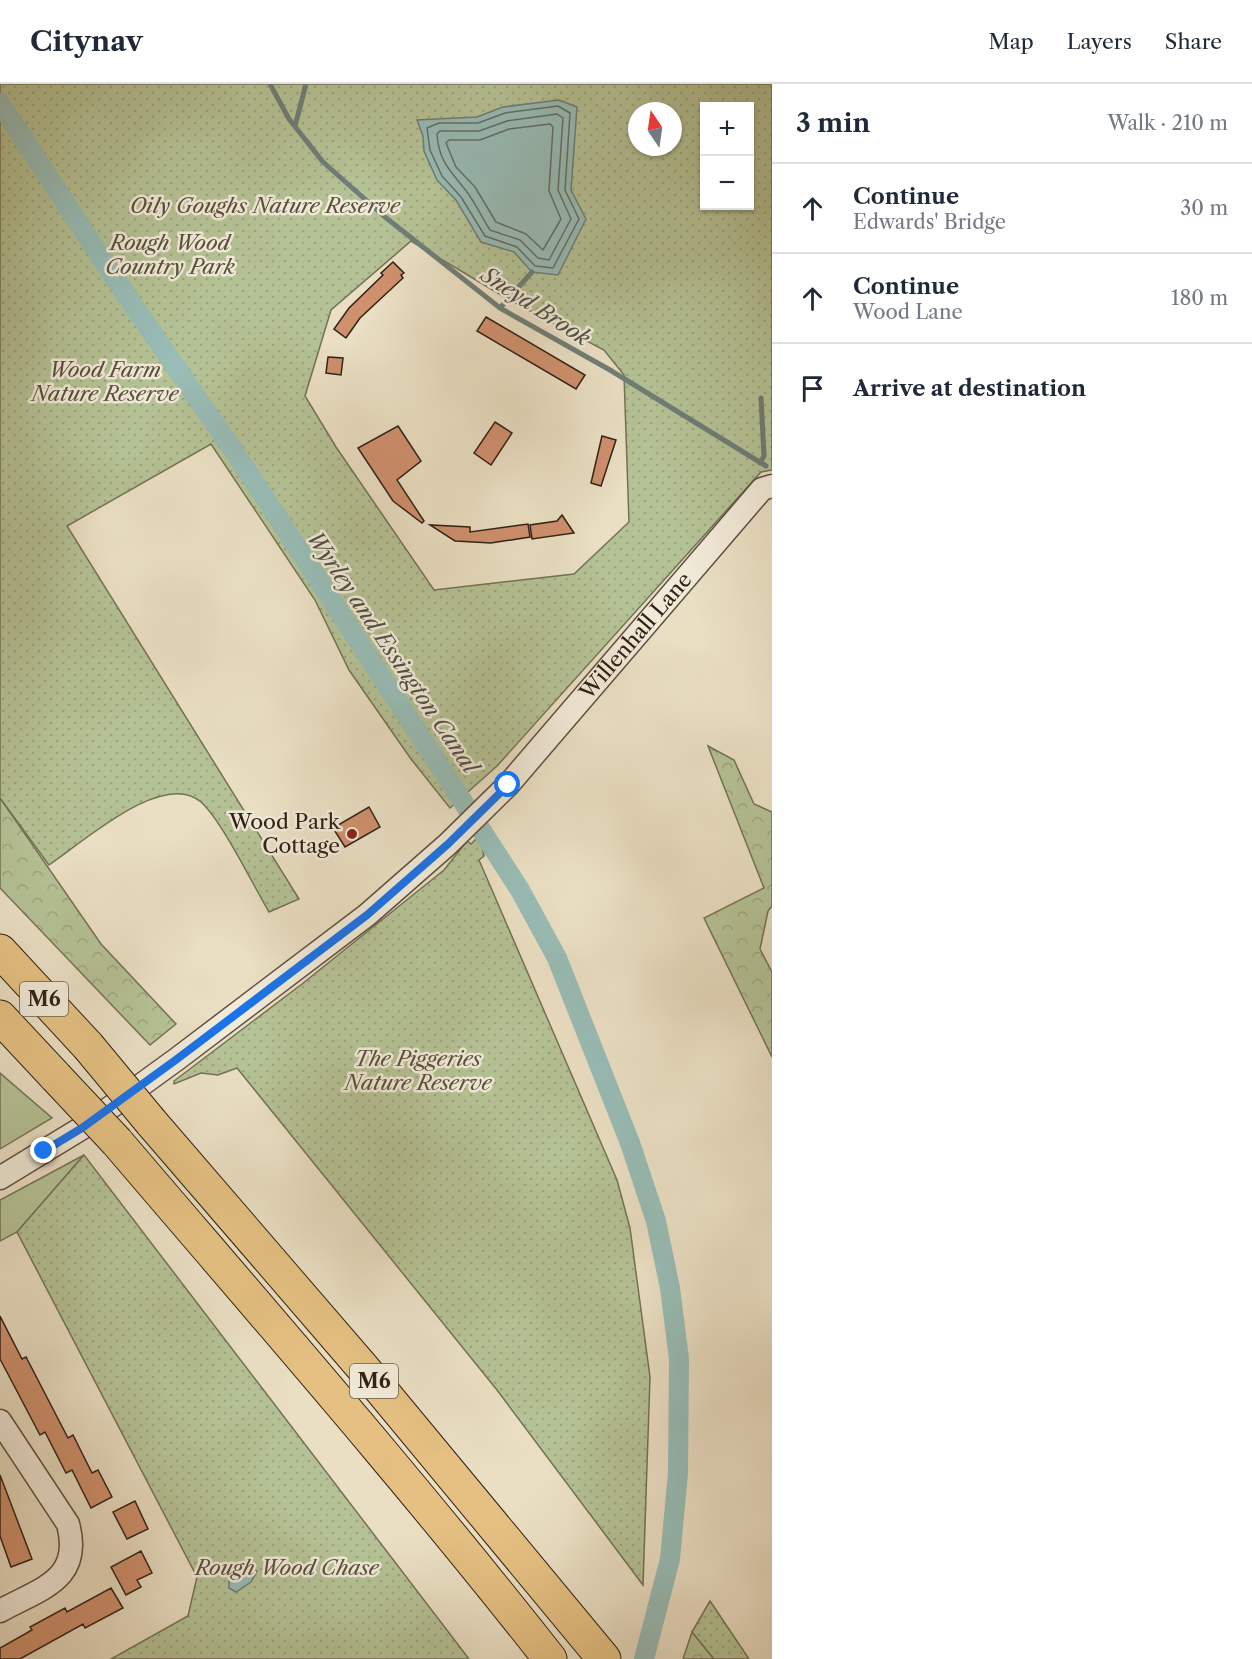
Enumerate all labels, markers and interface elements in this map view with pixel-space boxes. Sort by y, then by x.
text: Citynav [30,24,143,58]
text: Map [989,29,1034,54]
text: Layers [1067,29,1132,54]
text: Share [1165,29,1222,54]
north arrow [628,102,682,156]
map controls [700,102,754,210]
button: + [700,102,754,156]
text: 3 min [796,107,870,139]
text: Walk · 210 m [1107,111,1228,135]
button: − [700,156,754,210]
text: Continue [853,183,959,210]
icon: ahead [796,192,829,225]
park label: Oily Goughs Nature Reserve [130,193,401,218]
text: 30 m [1180,196,1228,220]
text: Edwards' Bridge [853,210,1006,234]
park label: Rough Wood Country Park [105,230,235,279]
water label: Sneyd Brook [474,260,596,352]
text: Continue [853,273,959,300]
icon: ahead [796,282,829,315]
text: 180 m [1171,286,1228,310]
text: Wood Lane [853,300,963,324]
park label: Wood Farm Nature Reserve [29,357,179,406]
icon: arrive [796,372,829,405]
text: Arrive at destination [853,375,1086,402]
water label: Wyrley and Essington Canal [301,526,486,781]
street label: Willenhall Lane [574,567,697,705]
route start [494,771,520,797]
place label: Wood Park Cottage [228,809,341,858]
marker: Wood Park Cottage [345,827,359,841]
road number: M6 [20,982,68,1016]
park label: The Piggeries Nature Reserve [342,1046,492,1095]
route end [30,1137,56,1163]
road number: M6 [350,1364,398,1398]
park label: Rough Wood Chase [193,1555,380,1580]

